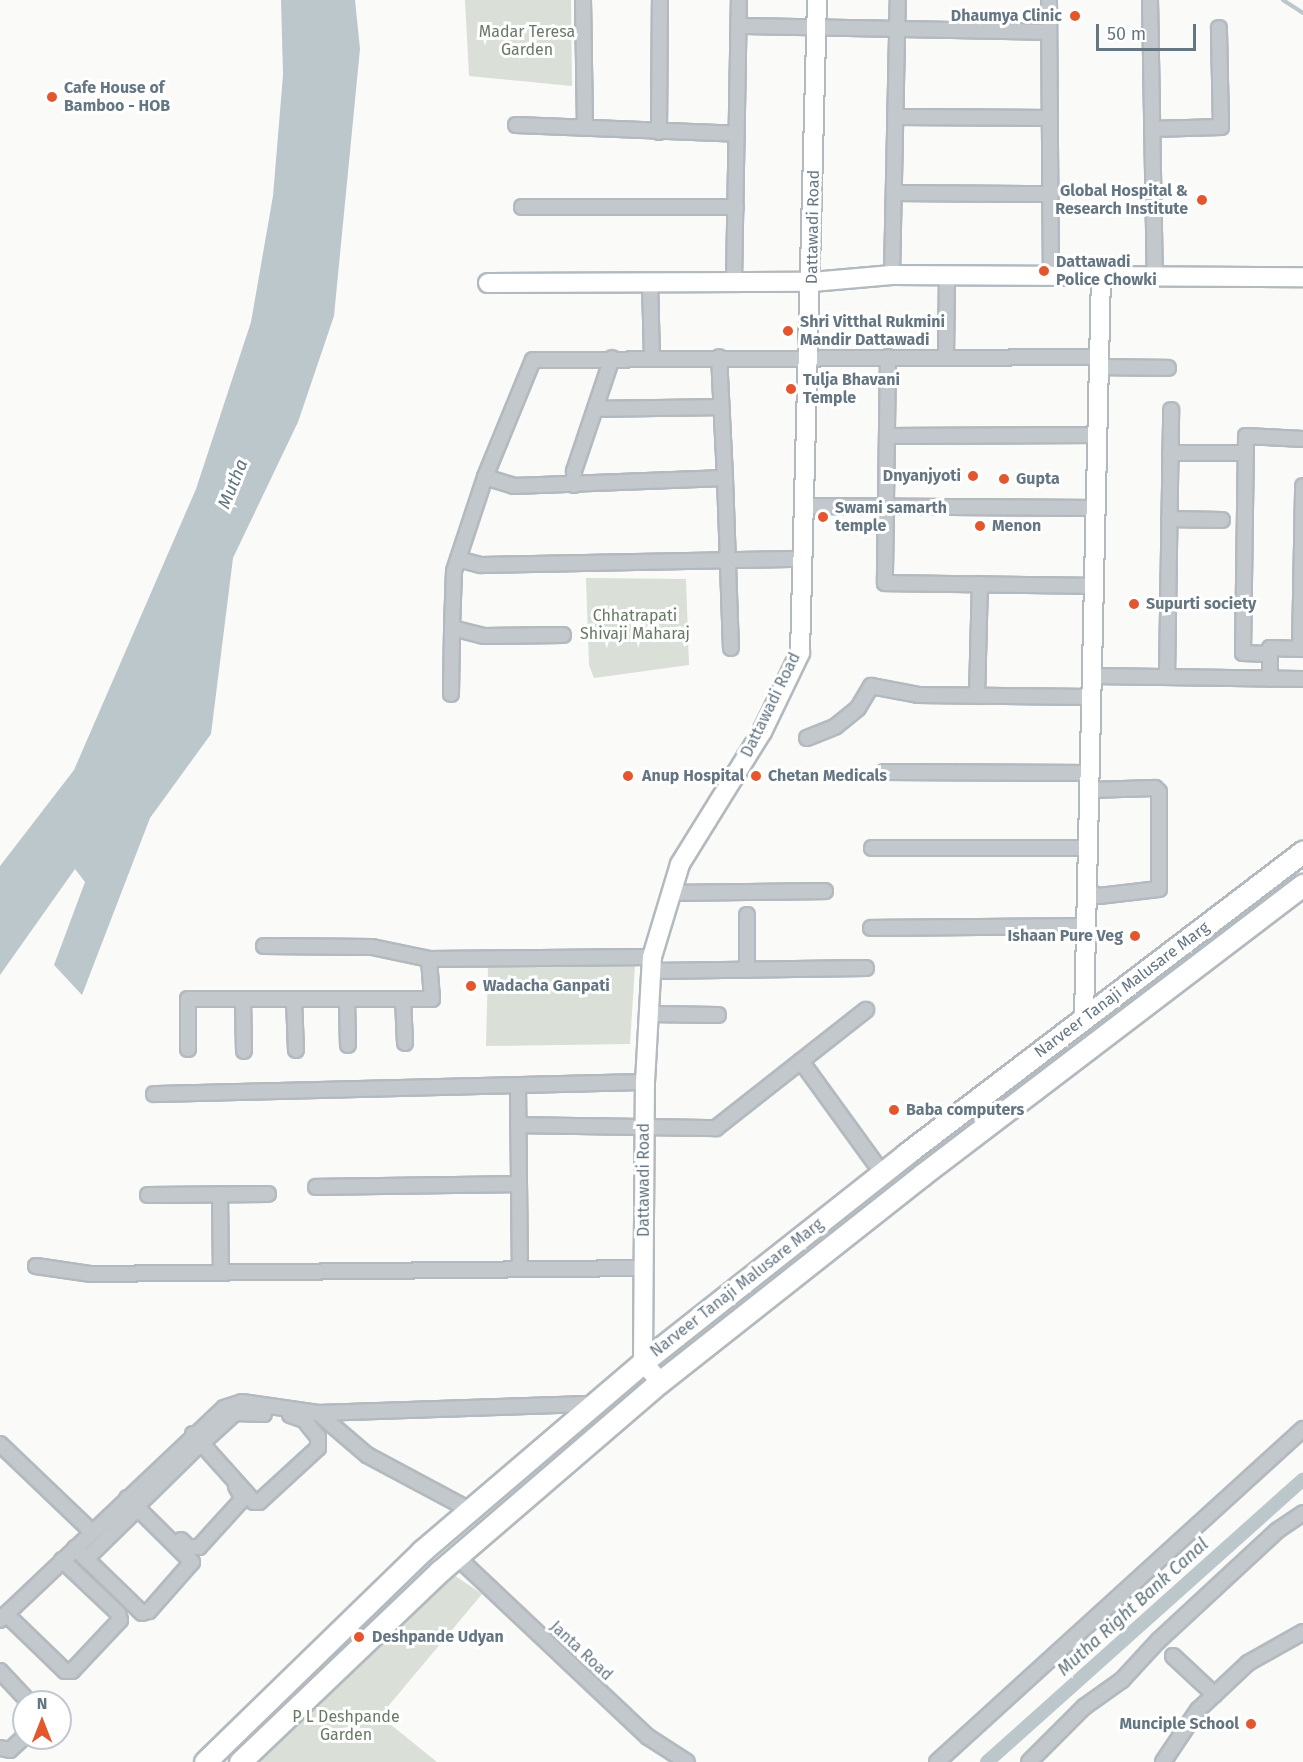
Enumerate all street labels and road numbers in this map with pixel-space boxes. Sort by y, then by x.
street label: Dattawadi Road [802,170,824,284]
street label: Dattawadi Road [737,650,805,760]
street label: Narveer Tanaji Malusare Marg [1031,918,1213,1062]
street label: Dattawadi Road [634,1123,654,1237]
street label: Narveer Tanaji Malusare Marg [647,1215,827,1361]
street label: Janta Road [546,1617,616,1685]

